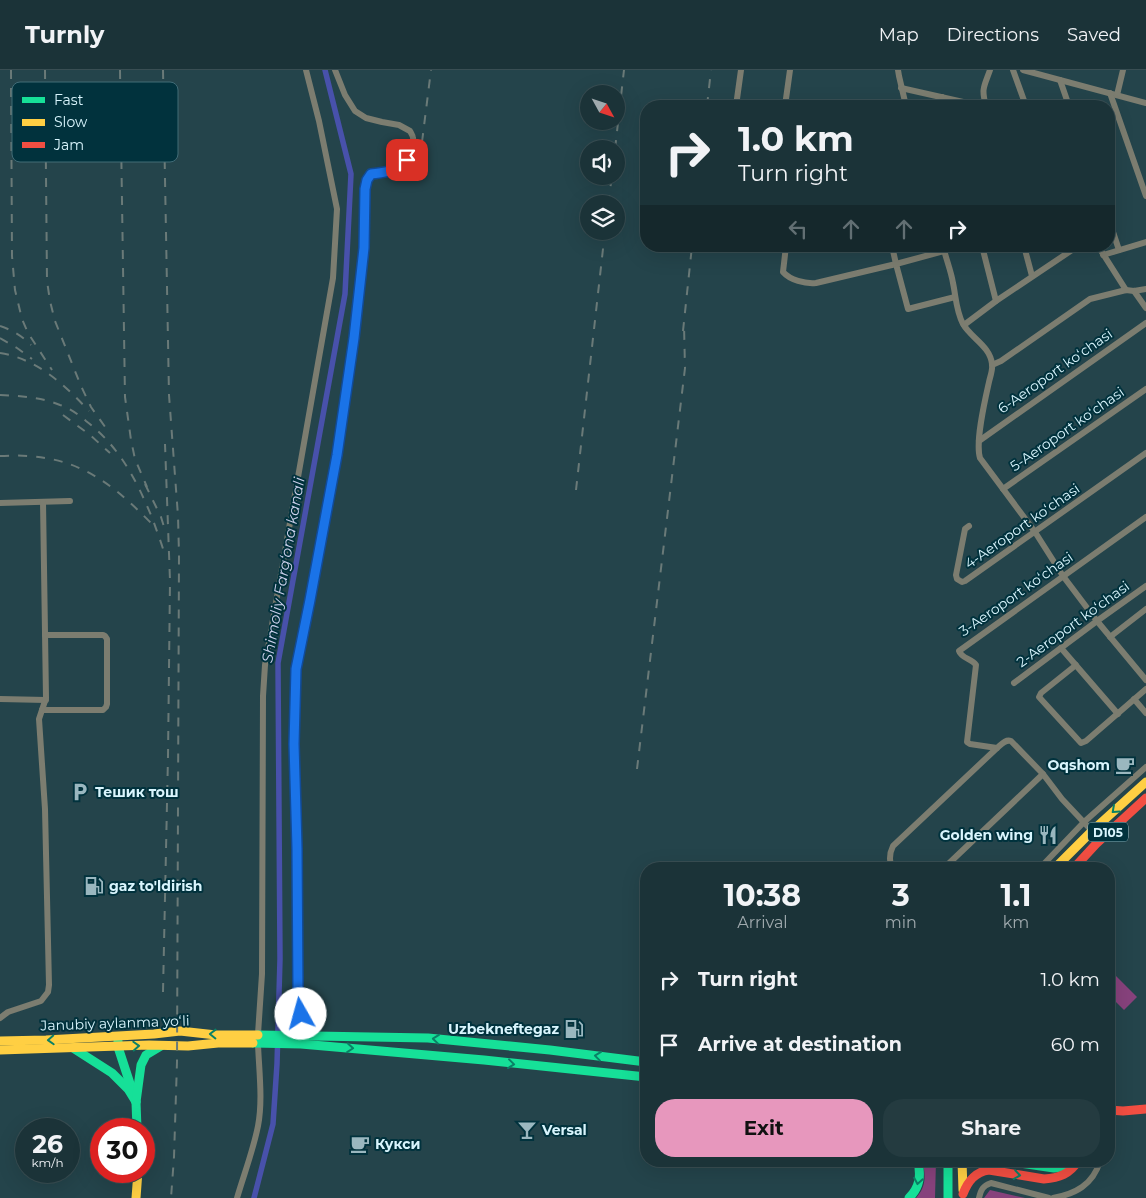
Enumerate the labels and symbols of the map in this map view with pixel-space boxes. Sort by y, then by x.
legend [12,82,178,162]
north arrow [580,85,625,130]
text: Fast [54,91,84,109]
text: Slow [54,113,88,131]
text: Jam [53,136,84,154]
pin [386,139,428,181]
street label: 6-Aeroport koʻchasi [994,325,1116,417]
street label: 5-Aeroport koʻchasi [1006,383,1128,475]
water label: Shimoliy Fargʻona kanali [257,475,309,664]
street label: 4-Aeroport koʻchasi [961,479,1083,573]
street label: 3-Aeroport koʻchasi [955,548,1077,640]
street label: 2-Aeroport koʻchasi [1013,577,1133,671]
cafe icon: Oqshom [1114,754,1136,776]
place label: Oqshom [1048,756,1110,774]
parking icon: Тешик тош [69,781,91,803]
place label: Тешик тош [95,783,179,801]
one-way arrow [1112,804,1121,813]
road number: D105 [1088,822,1128,842]
restaurant icon: Golden wing [1037,824,1059,846]
place label: Golden wing [940,826,1033,844]
fuel station icon: gaz to'ldirish [83,875,105,897]
place label: gaz to'ldirish [109,877,202,895]
position arrow [274,987,326,1039]
street label: Janubiy aylanma yoʻli [39,1011,190,1035]
fuel station icon: Uzbekneftegaz [563,1018,585,1040]
place label: Uzbekneftegaz [448,1020,559,1038]
one-way arrow [209,1029,217,1039]
one-way arrow [47,1034,55,1045]
one-way arrow [432,1034,440,1045]
one-way arrow [132,1040,140,1051]
one-way arrow [346,1042,354,1053]
one-way arrow [594,1051,602,1061]
one-way arrow [508,1058,516,1069]
speed limit sign: 30 [90,1118,155,1183]
bar icon: Versal [516,1119,538,1141]
place label: Versal [541,1121,587,1139]
cafe icon: Кукси [349,1133,371,1155]
place label: Кукси [375,1135,420,1153]
one-way arrow [1013,1169,1021,1179]
one-way arrow [914,1177,924,1186]

